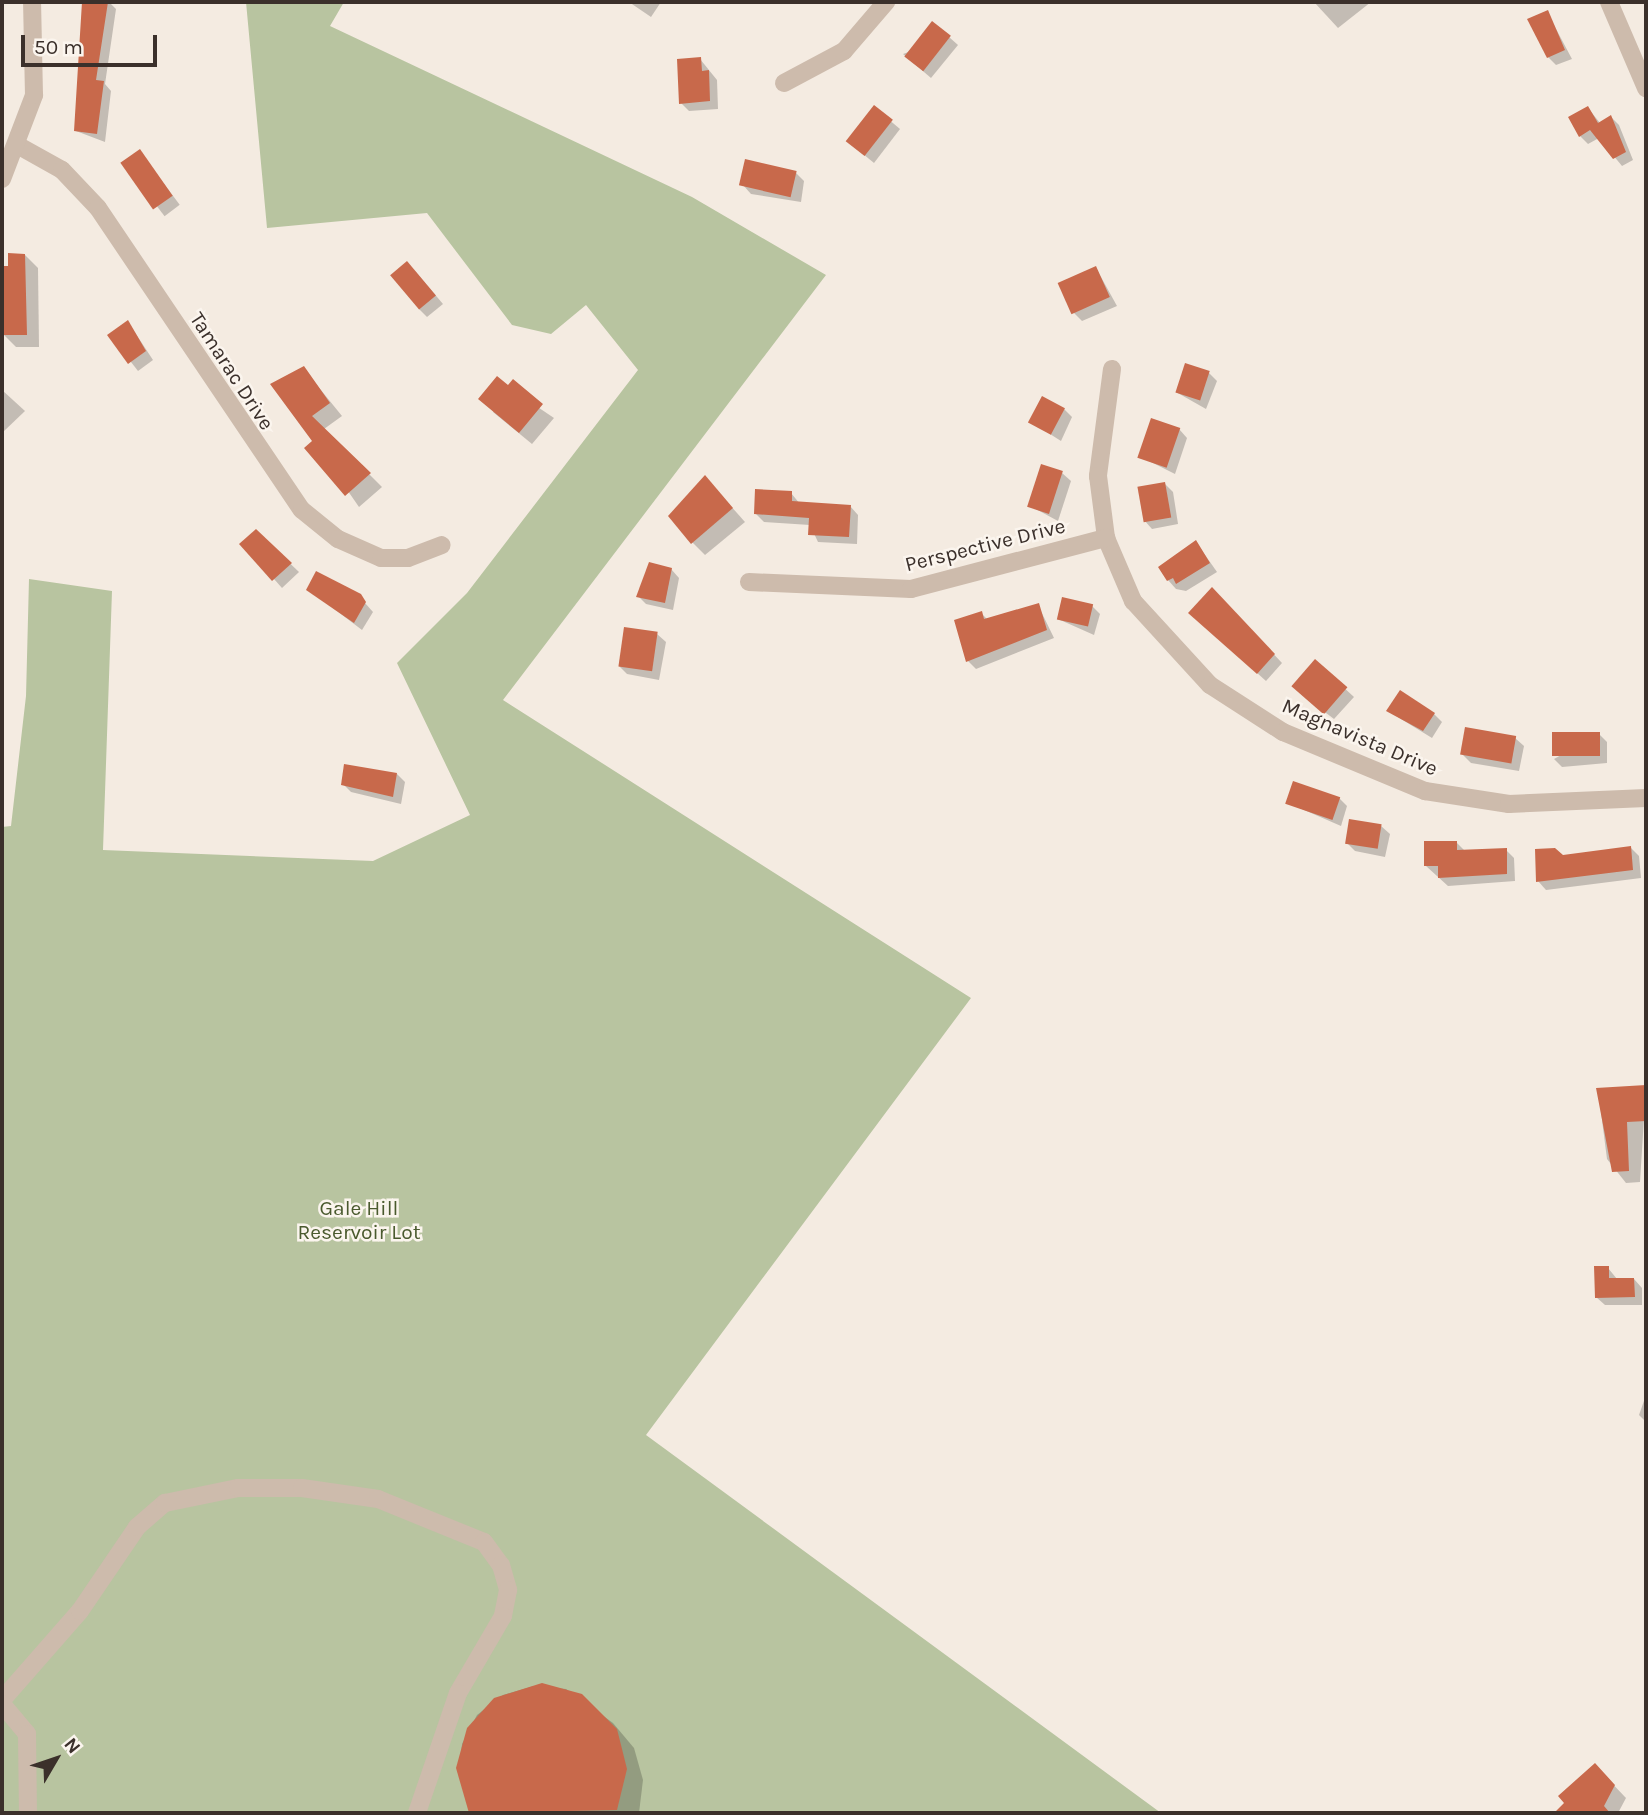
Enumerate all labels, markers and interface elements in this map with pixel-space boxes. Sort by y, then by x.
scale bar [24,21,161,65]
text: 50 m [34,35,83,59]
street label: Tamarac Drive [185,307,279,435]
street label: Perspective Drive [902,513,1068,577]
street label: Magnavista Drive [1278,693,1442,781]
park label: Gale Hill Reservoir Lot [297,1195,421,1245]
north arrow [21,1724,91,1794]
text: N [59,1734,85,1758]

